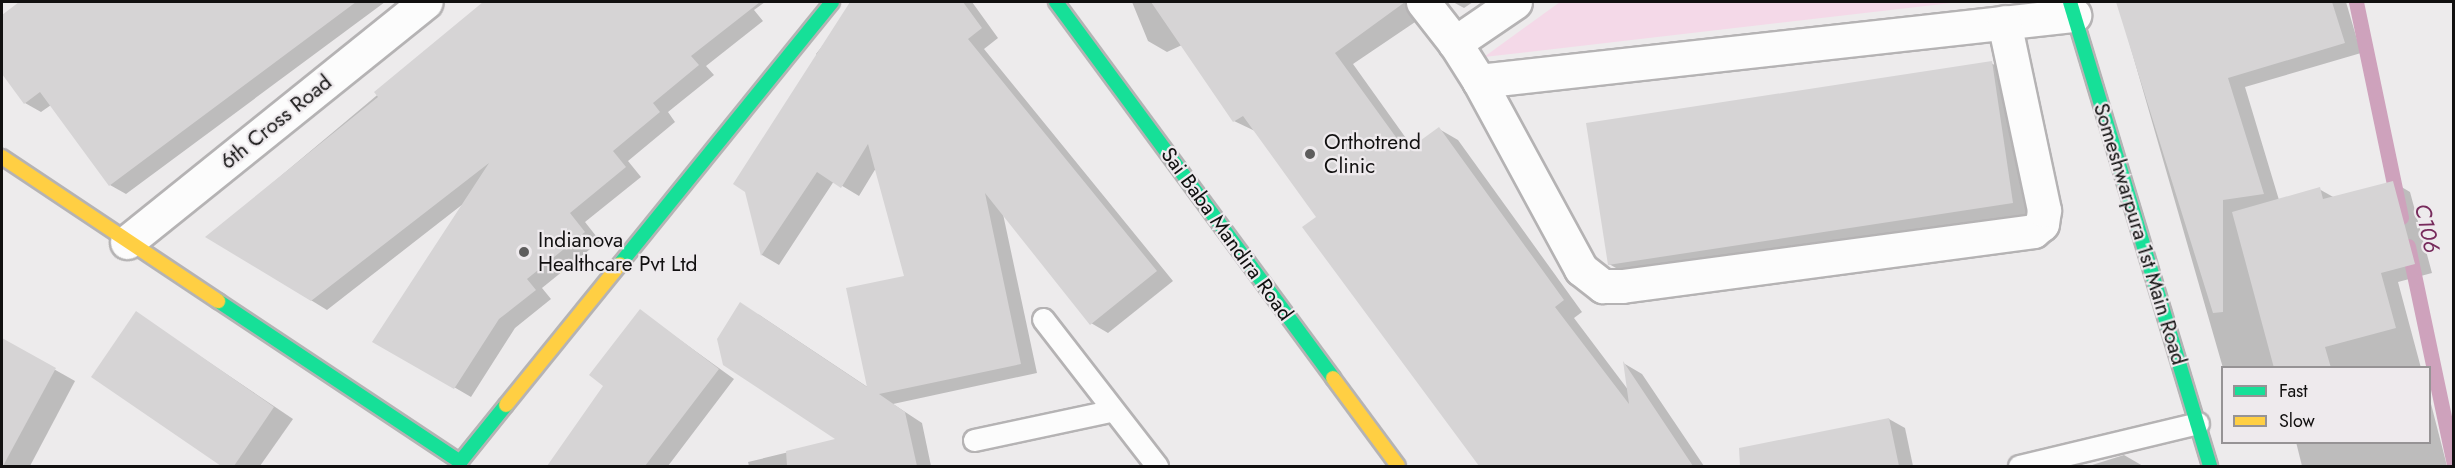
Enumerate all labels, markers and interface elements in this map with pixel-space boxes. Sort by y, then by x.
street label: 6th Cross Road [215,70,337,174]
street label: Someshwarpura 1st Main Road [2088,100,2192,368]
place label: Orthotrend Clinic [1324,129,1421,179]
street label: Sai Baba Mandira Road [1156,142,1298,326]
marker: Orthotrend Clinic [1301,145,1319,163]
water label: C106 [2409,201,2445,255]
place label: Indianova Healthcare Pvt Ltd [538,227,698,277]
marker: Indianova Healthcare Pvt Ltd [515,243,533,261]
legend [2221,366,2431,444]
text: Fast [2279,378,2308,404]
text: Slow [2279,408,2315,434]

